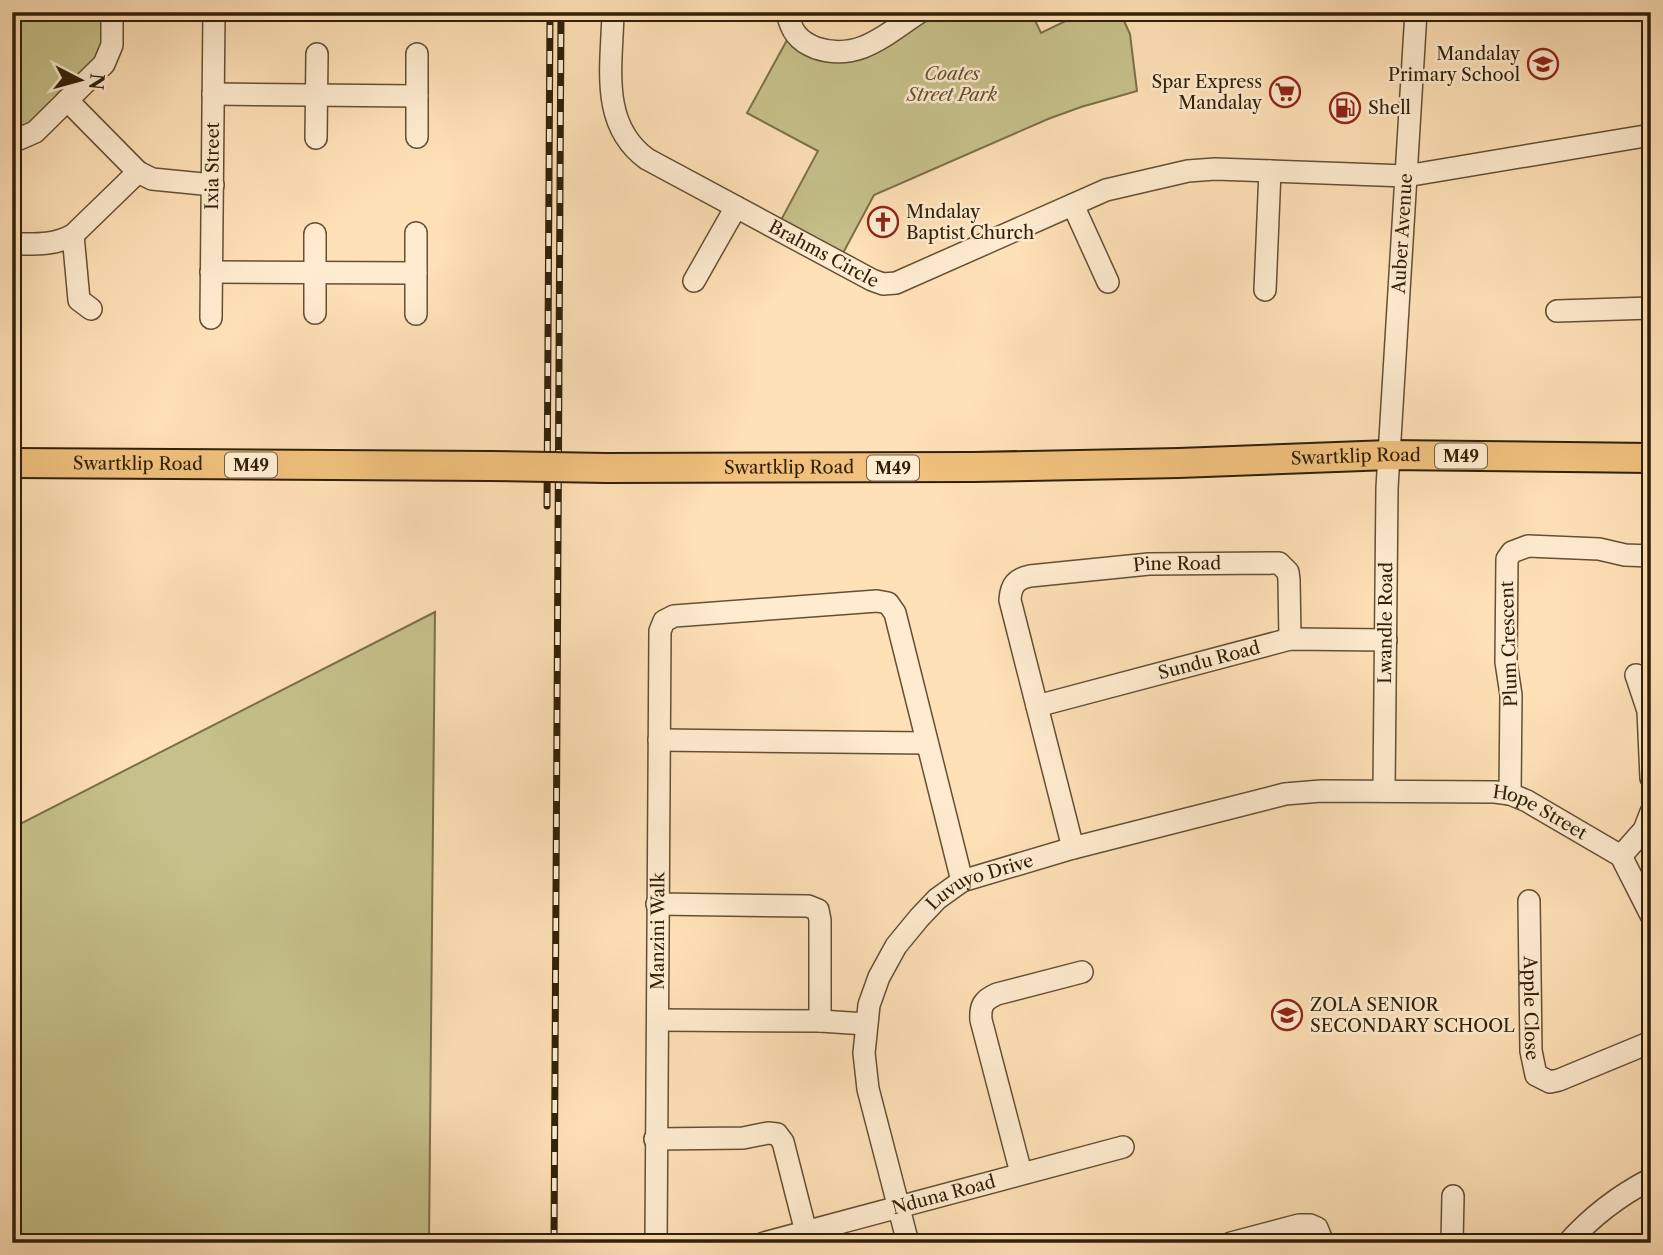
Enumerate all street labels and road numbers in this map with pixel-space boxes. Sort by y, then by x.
street label: Ixia Street [201,121,224,210]
street label: Auber Avenue [1388,173,1417,295]
street label: Brahms Circle [765,216,882,292]
street label: Swartklip Road [1290,444,1421,470]
road number: M49 [1435,444,1487,468]
street label: Swartklip Road [73,452,203,475]
road number: M49 [225,452,277,478]
street label: Swartklip Road [724,456,854,479]
road number: M49 [867,456,919,481]
street label: Pine Road [1132,552,1221,577]
street label: Lwandle Road [1374,562,1397,684]
street label: Plum Crescent [1496,580,1522,707]
street label: Sundu Road [1156,636,1262,684]
street label: Hope Street [1491,781,1591,845]
street label: Luvuyo Drive [922,849,1036,914]
street label: Manzini Walk [647,870,669,990]
street label: Apple Close [1519,955,1544,1062]
street label: Nduna Road [889,1171,998,1219]

